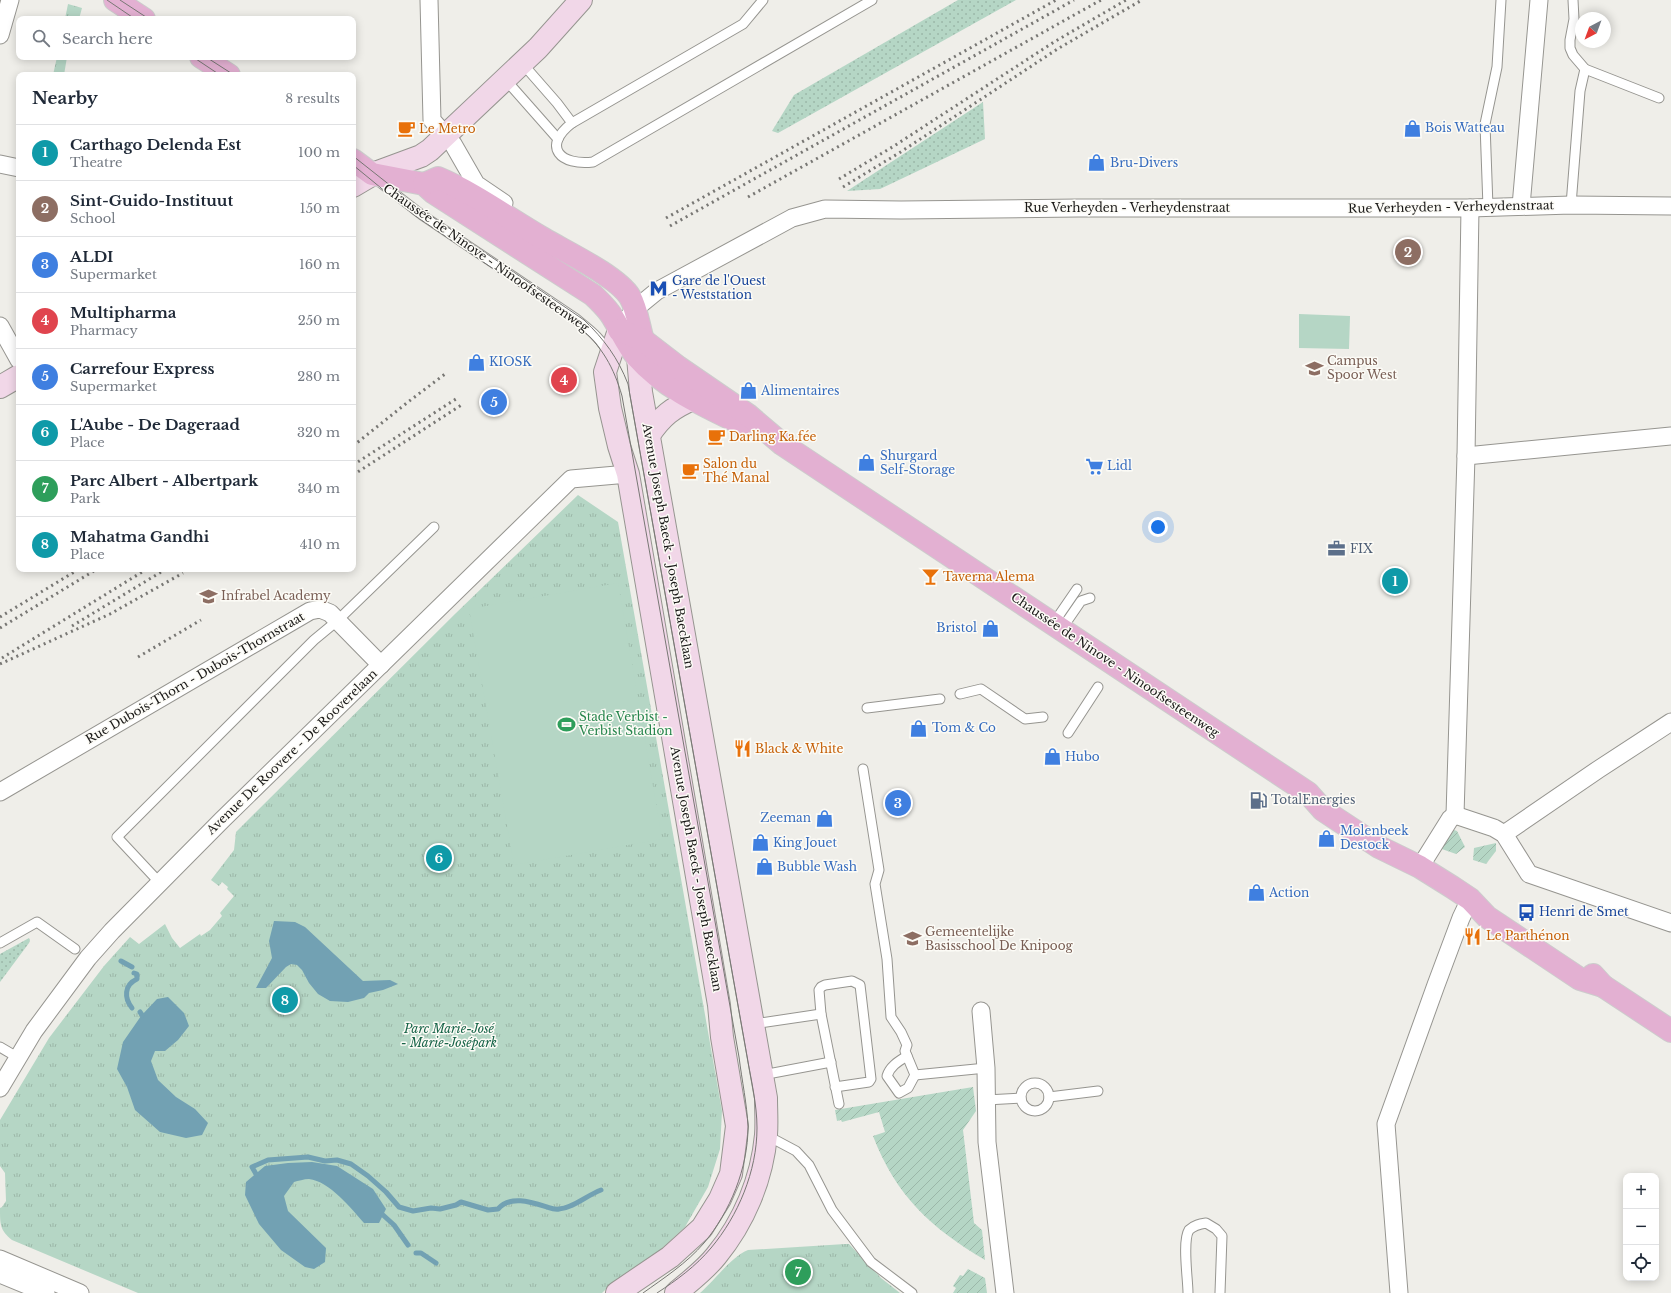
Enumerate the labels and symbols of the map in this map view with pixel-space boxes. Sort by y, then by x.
north arrow [1575,12,1611,48]
shop icon: Bois Watteau [1402,118,1422,138]
cafe icon: Le Metro [396,119,416,139]
place label: Bois Watteau [1425,120,1505,135]
place label: Le Metro [419,121,476,136]
shop icon: Bru-Divers [1087,153,1107,173]
place label: Bru-Divers [1110,155,1178,170]
street label: Chaussée de Ninove - Ninoofsesteenweg [380,180,593,335]
street label: Rue Verheyden - Verheydenstraat [1348,197,1555,216]
street label: Rue Verheyden - Verheydenstraat [1024,200,1231,215]
pin: 2 [1395,237,1421,267]
place label: Gare de l'Ouest - Weststation [672,273,767,302]
metro station icon: Gare de l'Ouest - Weststation [649,278,669,298]
shop icon: KIOSK [466,352,486,372]
place label: Campus Spoor West [1327,353,1397,382]
place label: KIOSK [489,354,532,369]
school or university icon: Campus Spoor West [1304,358,1324,378]
pin: 4 [551,365,577,395]
shop icon: Alimentaires [738,381,758,401]
place label: Alimentaires [760,383,839,398]
pin: 5 [481,387,507,417]
street label: Avenue Joseph Baeck - Joseph Baecklaan [639,421,697,670]
cafe icon: Darling Ka.fée [706,427,726,447]
place label: Darling Ka.fée [729,429,817,444]
place label: Shurgard Self-Storage [880,448,955,477]
shop icon: Shurgard Self-Storage [857,453,877,473]
place label: Salon du Thé Manal [703,456,770,485]
supermarket icon: Lidl [1084,456,1104,476]
place label: Lidl [1107,458,1132,473]
cafe icon: Salon du Thé Manal [680,461,700,481]
your location [1148,517,1168,537]
office icon: FIX [1327,539,1347,559]
place label: FIX [1350,541,1373,556]
pin: 1 [1382,566,1408,596]
bar icon: Taverna Alema [920,567,940,587]
place label: Taverna Alema [943,569,1035,584]
school or university icon: Infrabel Academy [198,586,218,606]
place label: Infrabel Academy [221,588,331,603]
street label: Chaussée de Ninove - Ninoofsesteenweg [1008,589,1223,741]
street label: Rue Dubois-Thorn - Dubois-Thornstraat [83,608,307,747]
shop icon: Bristol [980,618,1000,638]
place label: Bristol [936,620,977,635]
street label: Avenue De Roovere - De Rooverelaan [203,666,380,838]
place label: Stade Verbist - Verbist Stadion [578,709,673,738]
sports icon: Stade Verbist - Verbist Stadion [556,714,576,734]
shop icon: Tom & Co [909,718,929,738]
place label: Tom & Co [932,720,996,735]
restaurant icon: Black & White [732,739,752,759]
place label: Black & White [755,741,844,756]
street label: Avenue Joseph Baeck - Joseph Baecklaan [667,744,725,993]
shop icon: Hubo [1042,747,1062,767]
place label: Hubo [1065,749,1100,764]
pin: 3 [885,788,911,818]
fuel station icon: TotalEnergies [1248,790,1268,810]
place label: TotalEnergies [1271,792,1355,807]
shop icon: Zeeman [814,808,834,828]
place label: Zeeman [760,810,811,825]
place label: Molenbeek Destock [1340,823,1409,852]
shop icon: Molenbeek Destock [1317,828,1337,848]
shop icon: King Jouet [750,833,770,853]
place label: King Jouet [773,835,837,850]
pin: 6 [426,843,452,873]
shop icon: Bubble Wash [754,857,774,877]
place label: Bubble Wash [777,859,857,874]
shop icon: Action [1246,883,1266,903]
place label: Action [1268,885,1309,900]
bus stop icon: Henri de Smet [1516,902,1536,922]
place label: Henri de Smet [1539,904,1629,919]
place label: Gemeentelijke Basisschool De Knipoog [925,924,1073,953]
restaurant icon: Le Parthénon [1463,926,1483,946]
place label: Le Parthénon [1486,928,1570,943]
school or university icon: Gemeentelijke Basisschool De Knipoog [902,929,922,949]
pin: 8 [272,985,298,1015]
park label: Parc Marie-José - Marie-Josépark [401,1021,497,1050]
pin: 7 [785,1257,811,1287]

